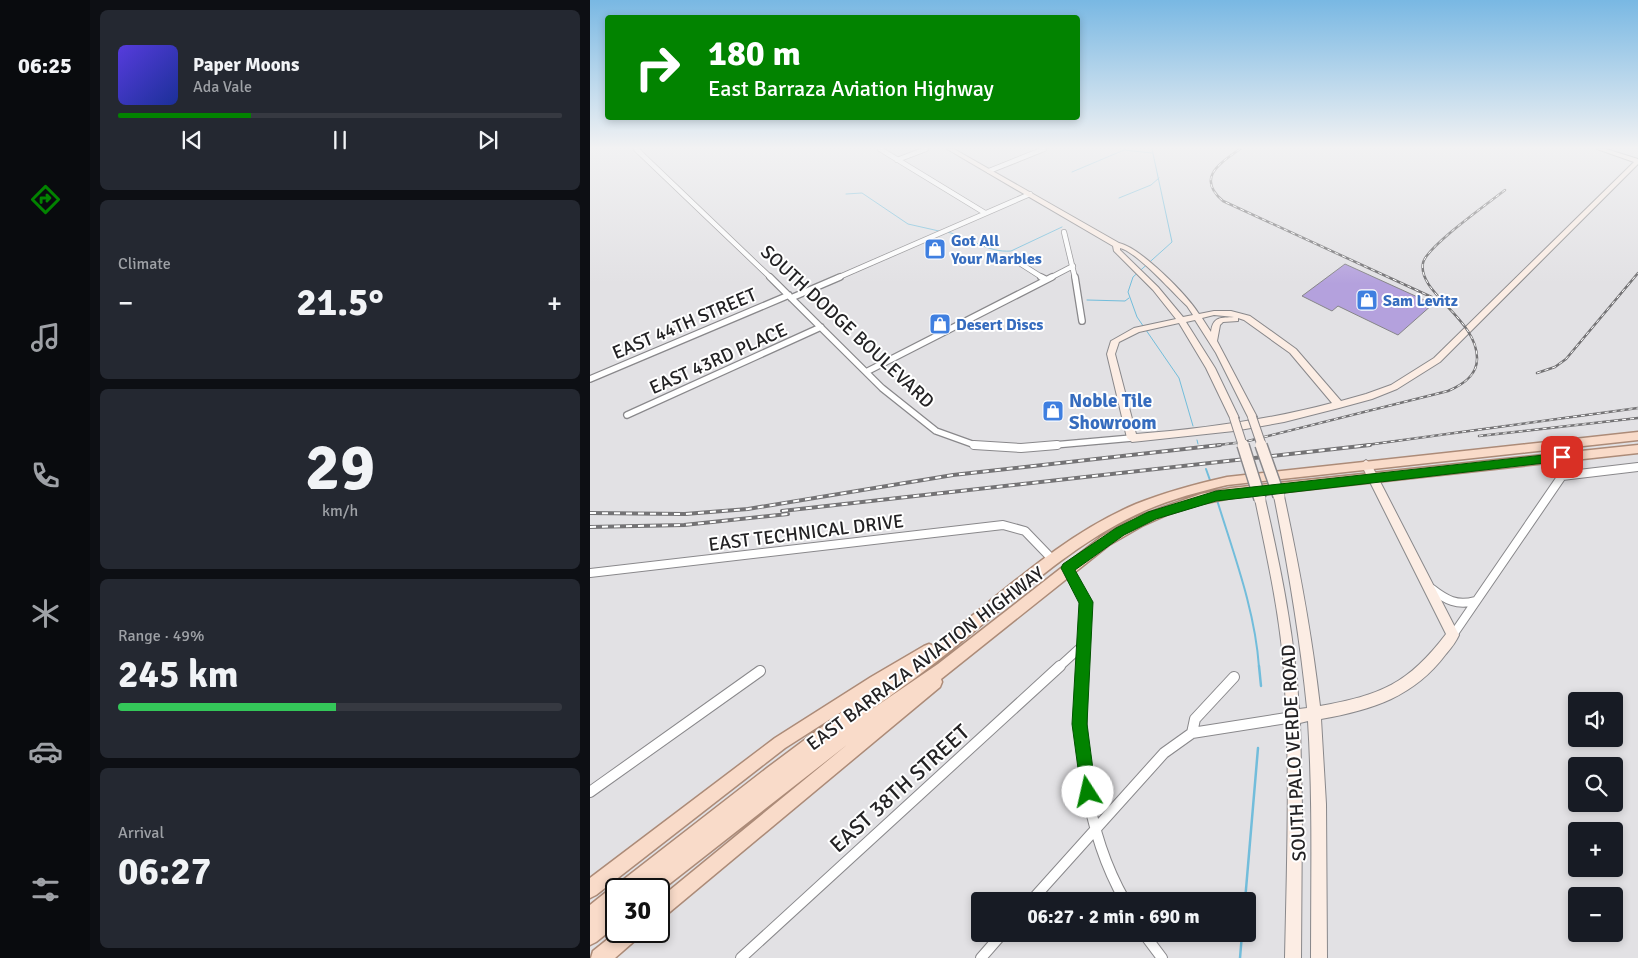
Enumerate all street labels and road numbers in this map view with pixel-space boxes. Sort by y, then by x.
street label: SOUTH DODGE BOULEVARD [756,240,939,413]
street label: EAST 44TH STREET [609,282,761,365]
street label: EAST 43RD PLACE [646,318,791,400]
street label: EAST TECHNICAL DRIVE [707,509,905,557]
street label: EAST BARRAZA AVIATION HIGHWAY [802,561,1050,756]
street label: SOUTH PALO VERDE ROAD [1276,644,1312,862]
street label: EAST 38TH STREET [824,718,975,858]

